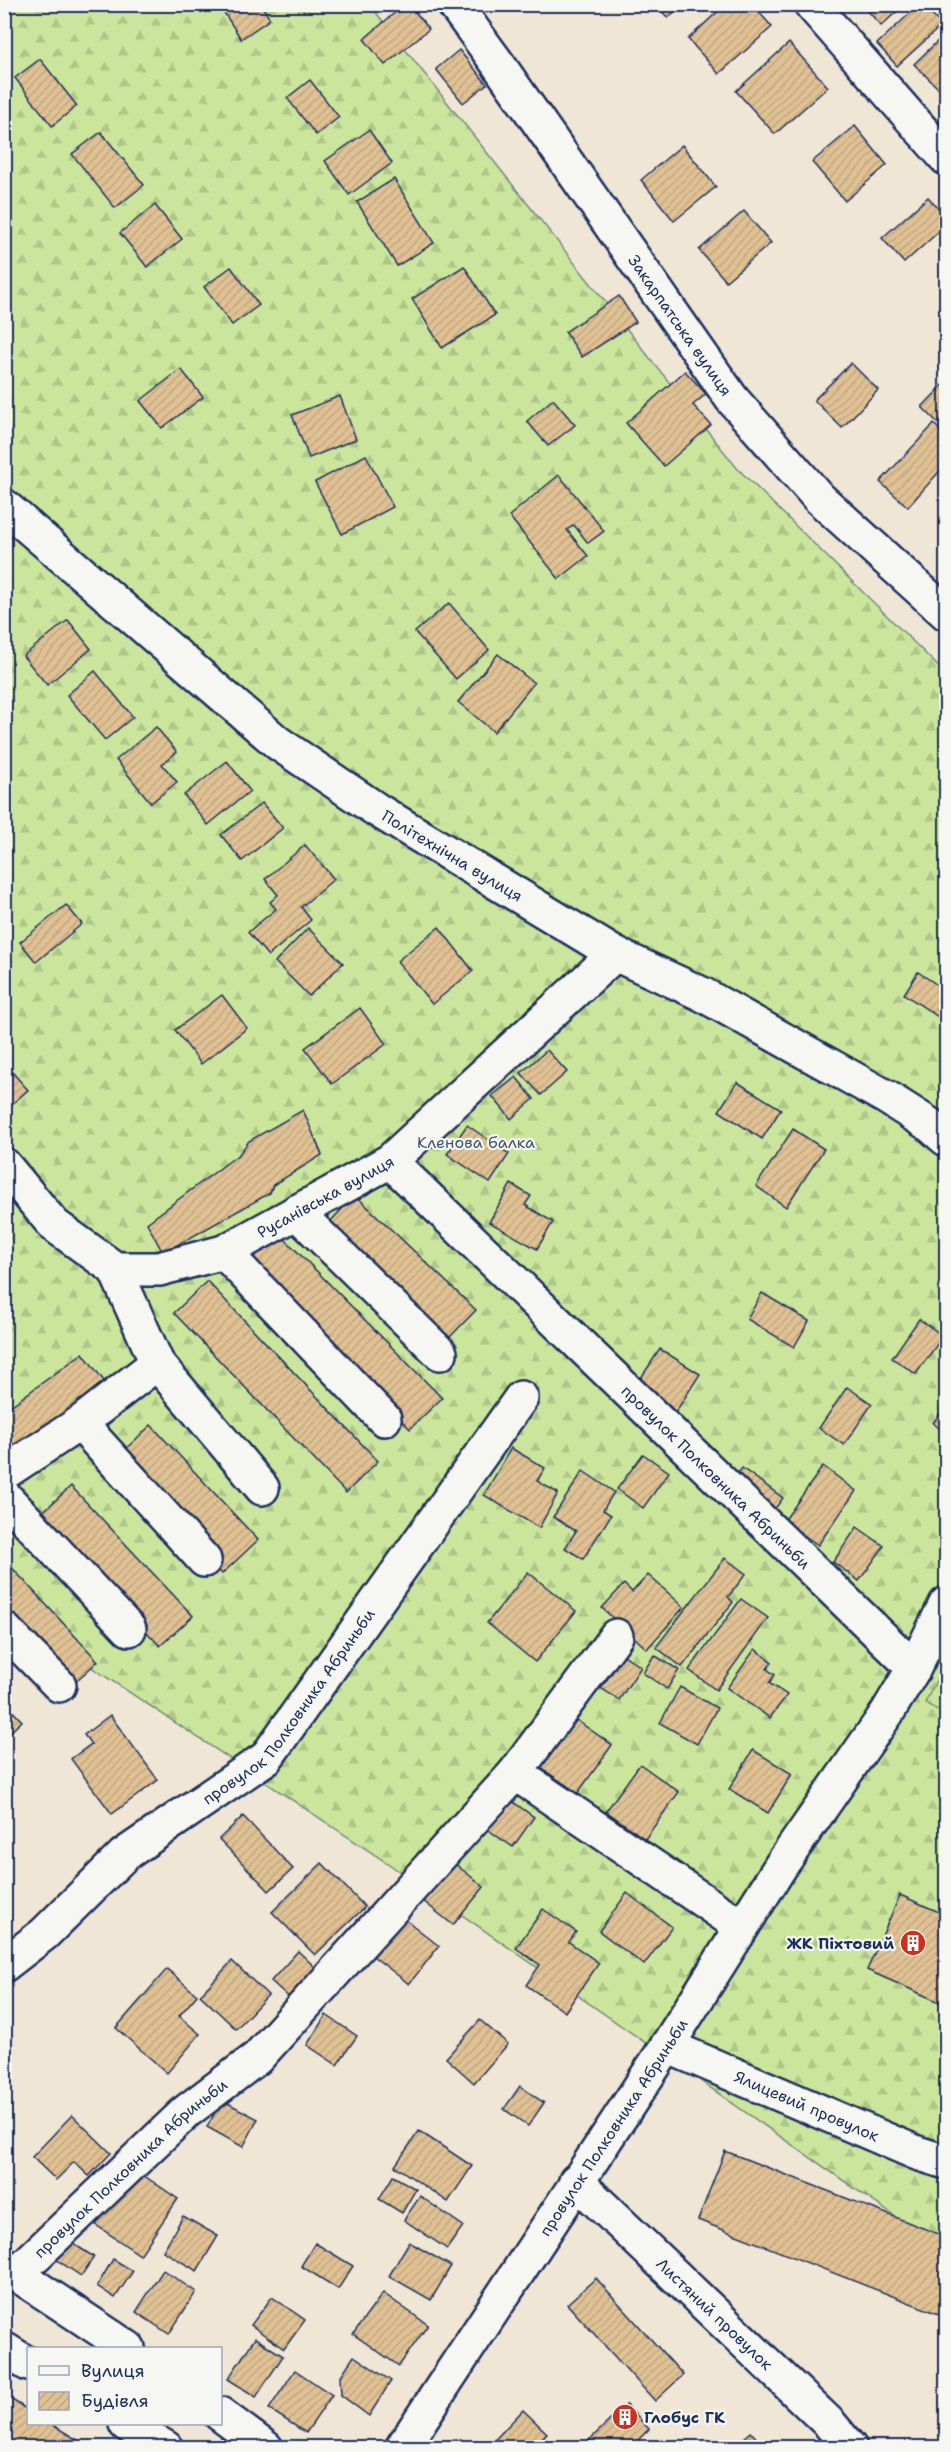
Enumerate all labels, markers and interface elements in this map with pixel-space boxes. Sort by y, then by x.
street label: Закарпатська вулиця [623,251,737,400]
street label: Політехнічна вулиця [378,805,526,907]
park label: Кленова балка [417,1132,535,1153]
street label: Русанівська вулиця [253,1151,398,1243]
street label: провулок Полковника Абриньби [617,1380,815,1574]
street label: провулок Полковника Абриньби [198,1605,380,1809]
building icon: ЖК Піхтовий [898,1928,928,1958]
place label: ЖК Піхтовий [787,1933,894,1954]
street label: провулок Полковника Абриньби [535,2015,693,2240]
street label: Ялицевий провулок [731,2066,883,2147]
street label: провулок Полковника Абриньби [29,2074,232,2263]
street label: Листяний провулок [652,2253,777,2375]
legend [27,2347,222,2425]
text: Вулиця [81,2359,145,2383]
text: Будівля [81,2389,149,2413]
building icon: Глобус ГК [610,2402,640,2432]
place label: Глобус ГК [644,2407,725,2428]

